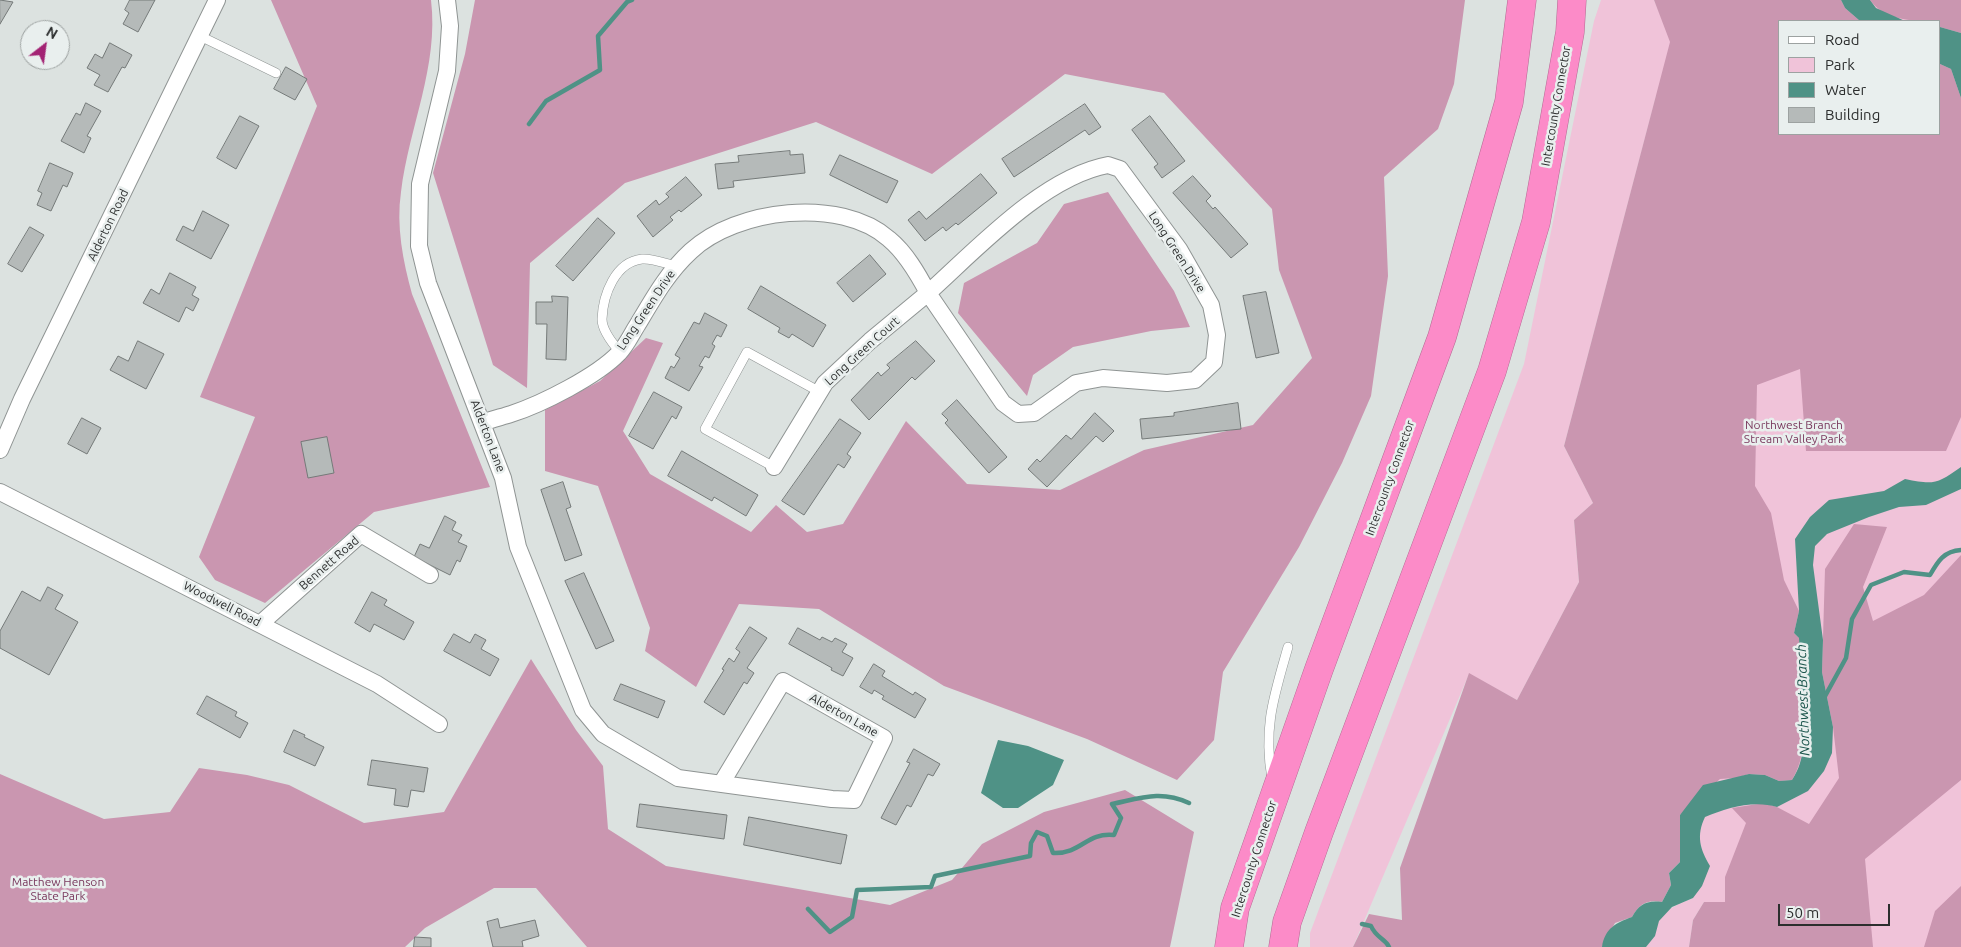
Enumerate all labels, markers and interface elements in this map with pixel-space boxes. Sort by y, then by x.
north arrow [20,20,70,70]
legend [1778,20,1941,135]
text: N [43,23,61,42]
text: Road [1825,31,1860,48]
street label: Intercounty Connector [1538,45,1574,167]
text: Park [1825,56,1855,73]
text: Water [1825,81,1866,98]
text: Building [1825,106,1880,123]
street label: Alderton Road [84,187,132,263]
street label: Long Green Drive [1146,209,1208,295]
street label: Long Green Drive [614,267,678,353]
street label: Long Green Court [822,314,902,388]
street label: Alderton Lane [468,398,508,474]
street label: Intercounty Connector [1362,418,1418,538]
park label: Northwest Branch Stream Valley Park [1744,418,1844,446]
street label: Bennett Road [296,533,362,593]
street label: Woodwell Road [181,578,263,630]
water label: Northwest Branch [1793,644,1813,756]
street label: Alderton Lane [807,690,881,740]
street label: Intercounty Connector [1228,799,1280,919]
park label: Matthew Henson State Park [12,875,104,903]
scale bar [1781,894,1894,926]
text: 50 m [1786,904,1819,921]

